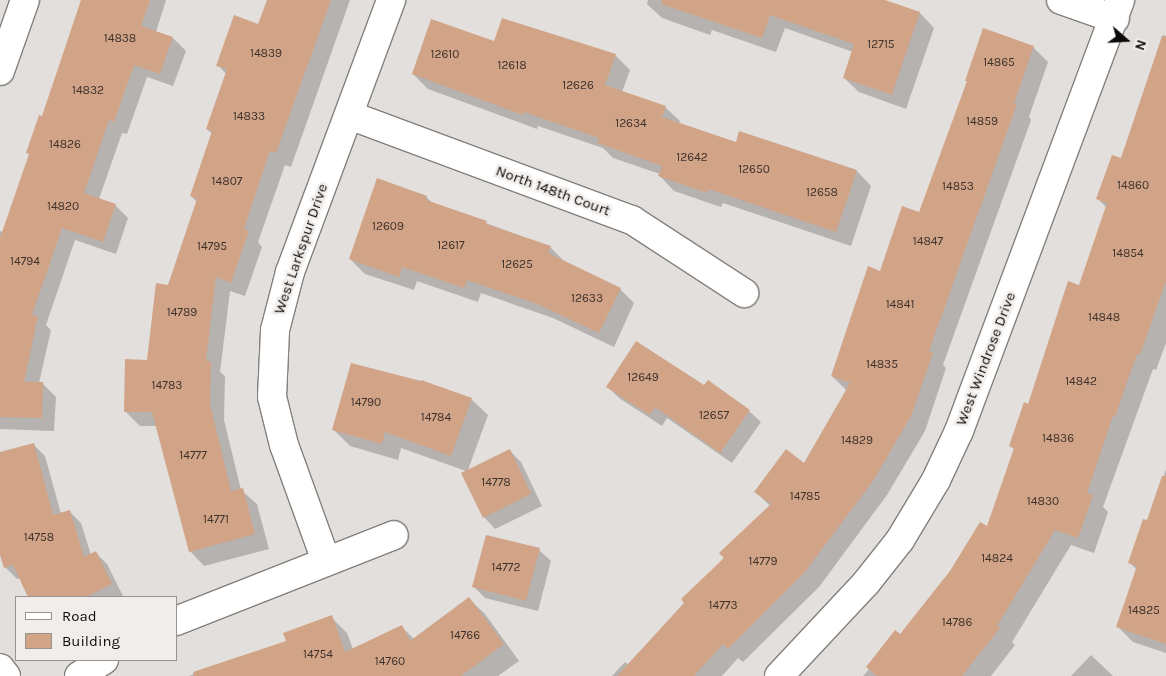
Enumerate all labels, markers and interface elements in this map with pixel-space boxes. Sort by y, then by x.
north arrow [1101,15,1151,65]
house number: 14838 [104,32,136,46]
house number: 12715 [867,38,895,52]
text: N [1131,38,1150,53]
house number: 14839 [250,47,282,61]
house number: 12610 [431,48,459,62]
house number: 14865 [983,56,1015,70]
house number: 12618 [497,59,527,73]
house number: 12626 [562,79,594,93]
house number: 14832 [72,84,104,98]
house number: 14833 [233,110,265,124]
house number: 14859 [966,115,998,129]
house number: 12634 [615,117,647,131]
house number: 14826 [49,138,81,152]
house number: 12642 [676,151,708,165]
street label: North 148th Court [493,162,613,220]
house number: 12650 [738,163,770,177]
house number: 14807 [212,175,242,189]
house number: 14860 [1117,179,1149,193]
house number: 14853 [942,180,974,194]
street label: West Larkspur Drive [270,181,332,317]
house number: 12658 [806,186,838,200]
house number: 14820 [47,200,79,214]
house number: 12609 [372,220,404,234]
house number: 14847 [913,235,943,249]
house number: 12617 [437,239,465,253]
house number: 14795 [197,240,227,254]
house number: 14854 [1112,247,1144,261]
house number: 14794 [10,255,40,269]
house number: 12625 [501,258,533,272]
street label: West Windrose Drive [952,290,1020,428]
house number: 12633 [571,292,603,306]
house number: 14841 [886,298,914,312]
house number: 14789 [167,306,197,320]
house number: 14848 [1088,311,1120,325]
house number: 14835 [866,358,898,372]
house number: 12649 [627,371,659,385]
house number: 14842 [1065,375,1097,389]
house number: 14783 [152,379,182,393]
house number: 14790 [351,396,381,410]
house number: 12657 [699,409,729,423]
house number: 14784 [421,411,451,425]
house number: 14836 [1042,432,1074,446]
house number: 14829 [841,434,873,448]
house number: 14777 [179,449,207,463]
house number: 14778 [481,476,511,490]
house number: 14785 [790,490,820,504]
house number: 14830 [1027,495,1059,509]
house number: 14771 [203,513,229,527]
house number: 14758 [24,531,54,545]
house number: 14824 [981,552,1013,566]
house number: 14779 [749,555,777,569]
house number: 14772 [492,561,520,575]
legend [15,596,178,661]
house number: 14773 [708,599,738,613]
house number: 14825 [1128,604,1160,618]
text: Road [62,607,97,625]
house number: 14786 [942,616,972,630]
house number: 14766 [450,629,480,643]
text: Building [62,632,120,650]
house number: 14754 [303,648,333,662]
house number: 14760 [375,655,405,669]

